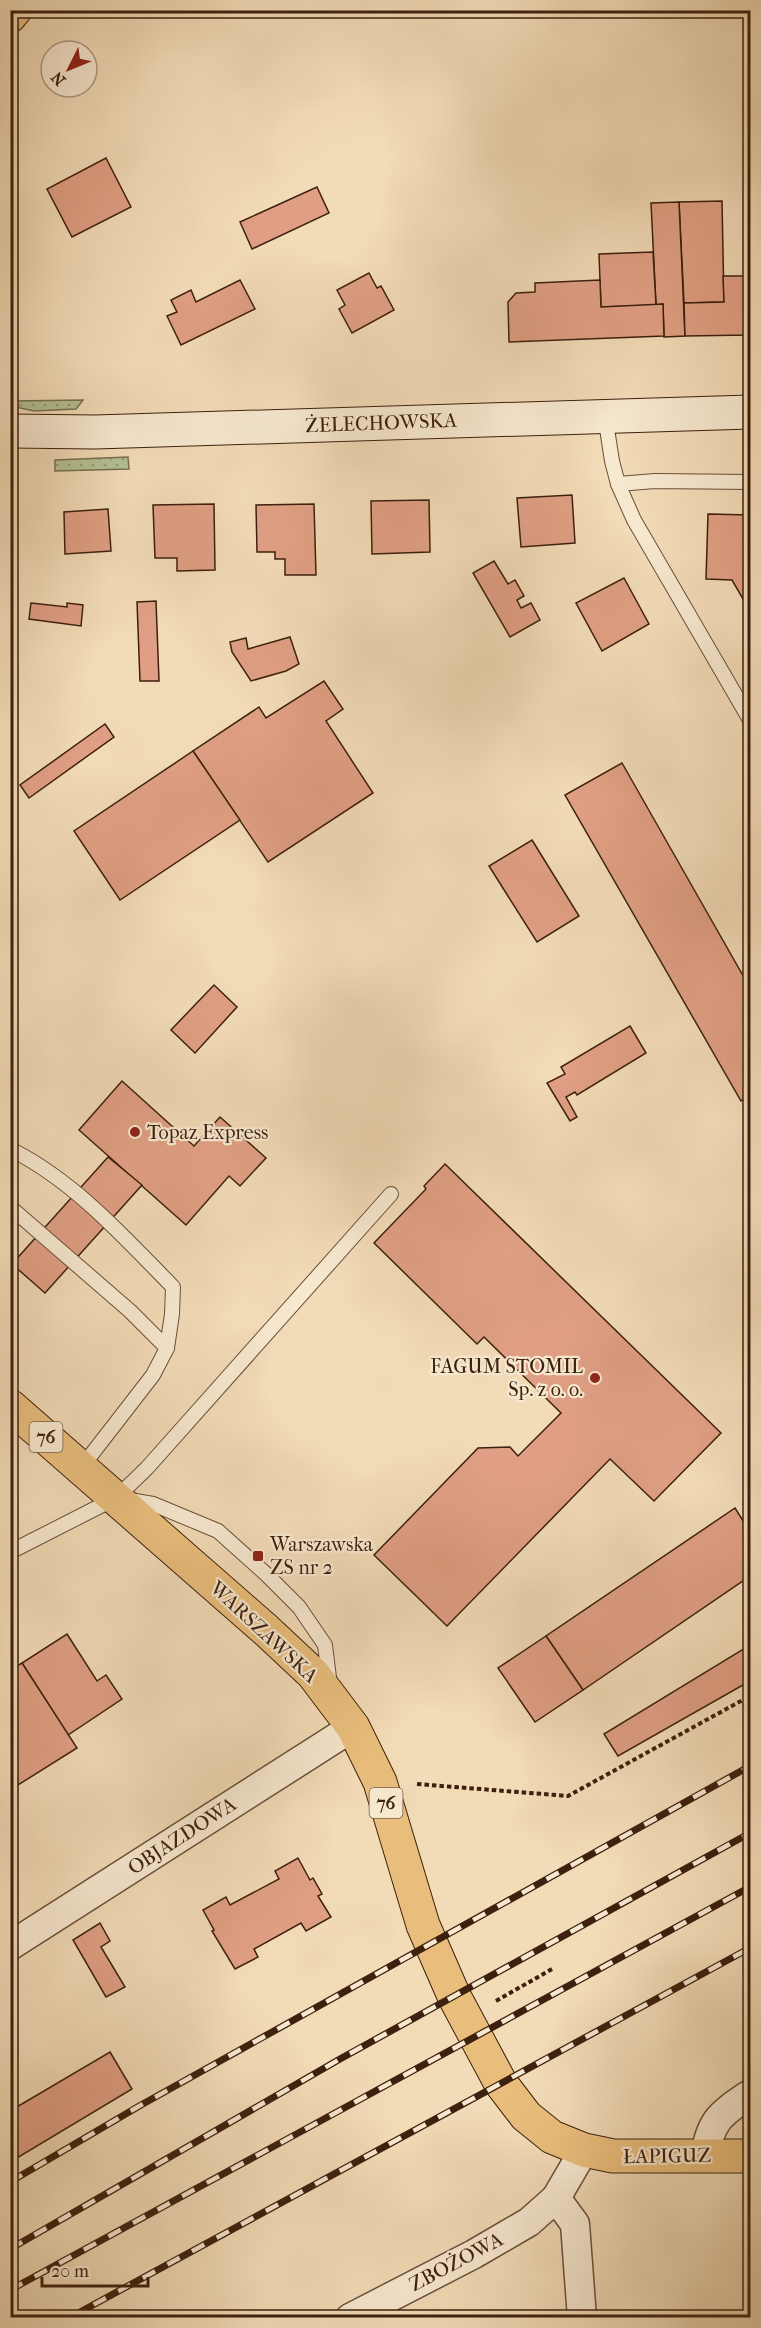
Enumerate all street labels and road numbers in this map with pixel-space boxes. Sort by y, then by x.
street label: ŻELECHOWSKA [305,408,458,437]
road number: 76 [30,1422,63,1452]
street label: WARSZAWSKA [205,1576,323,1688]
road number: 76 [370,1788,402,1818]
street label: OBJAZDOWA [124,1792,241,1879]
street label: ŁAPIGUZ [623,2144,712,2168]
street label: ZBOŻOWA [405,2226,508,2296]

